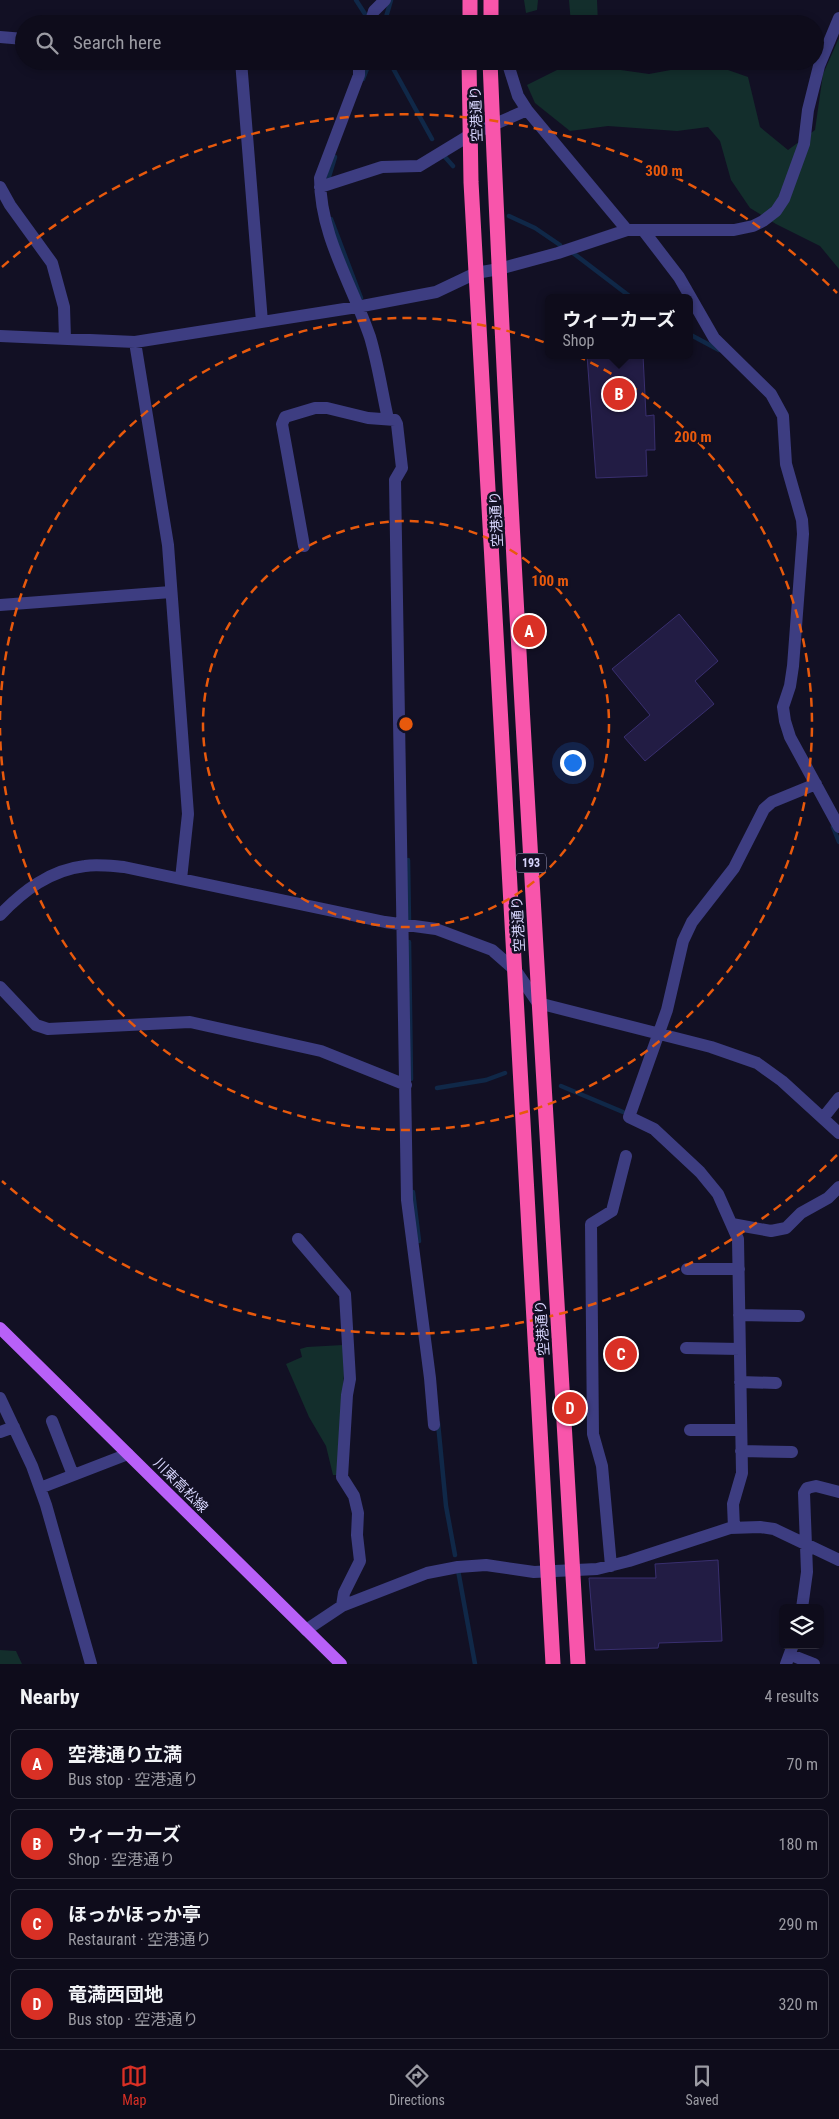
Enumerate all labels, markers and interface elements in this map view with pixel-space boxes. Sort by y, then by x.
search box [15,15,824,70]
icon: search [33,29,61,57]
text: Search here [73,31,161,54]
street label: 空港通り [467,86,485,142]
text: 300 m [645,162,683,180]
popup [545,294,693,359]
text: ウィーカーズ [562,308,676,331]
text: Shop [562,331,594,350]
pin: B [603,375,635,413]
text: 200 m [674,428,712,446]
street label: 空港通り [487,491,505,547]
text: 100 m [531,572,569,590]
pin: A [513,612,545,650]
centre of rings [397,715,415,733]
your location [560,750,586,776]
road number: 193 [516,854,546,872]
street label: 空港通り [509,896,527,952]
street label: 空港通り [532,1300,552,1356]
pin: C [605,1335,637,1373]
pin: D [554,1389,586,1427]
street label: 川東高松線 [151,1455,211,1515]
map controls [779,1604,824,1649]
button: layers [779,1604,824,1649]
text: Nearby [20,1685,79,1709]
text: 4 results [764,1687,819,1706]
text: 空港通り立満 [68,1743,182,1766]
text: A [32,1755,42,1774]
text: 70 m [786,1755,818,1774]
text: Bus stop · 空港通り [68,1770,198,1789]
text: ウィーカーズ [68,1823,181,1846]
text: B [33,1835,41,1854]
text: 180 m [779,1835,818,1854]
text: Shop · 空港通り [68,1850,175,1869]
text: ほっかほっか亭 [68,1903,201,1926]
text: C [32,1915,42,1934]
text: 290 m [779,1915,818,1934]
text: Restaurant · 空港通り [68,1930,211,1949]
text: 竜満西団地 [68,1983,163,2006]
text: D [32,1995,42,2014]
text: 320 m [779,1995,818,2014]
text: Bus stop · 空港通り [68,2010,198,2029]
tab: Map [120,2062,148,2108]
tab: Directions [389,2062,445,2108]
tab: Saved [685,2062,719,2108]

